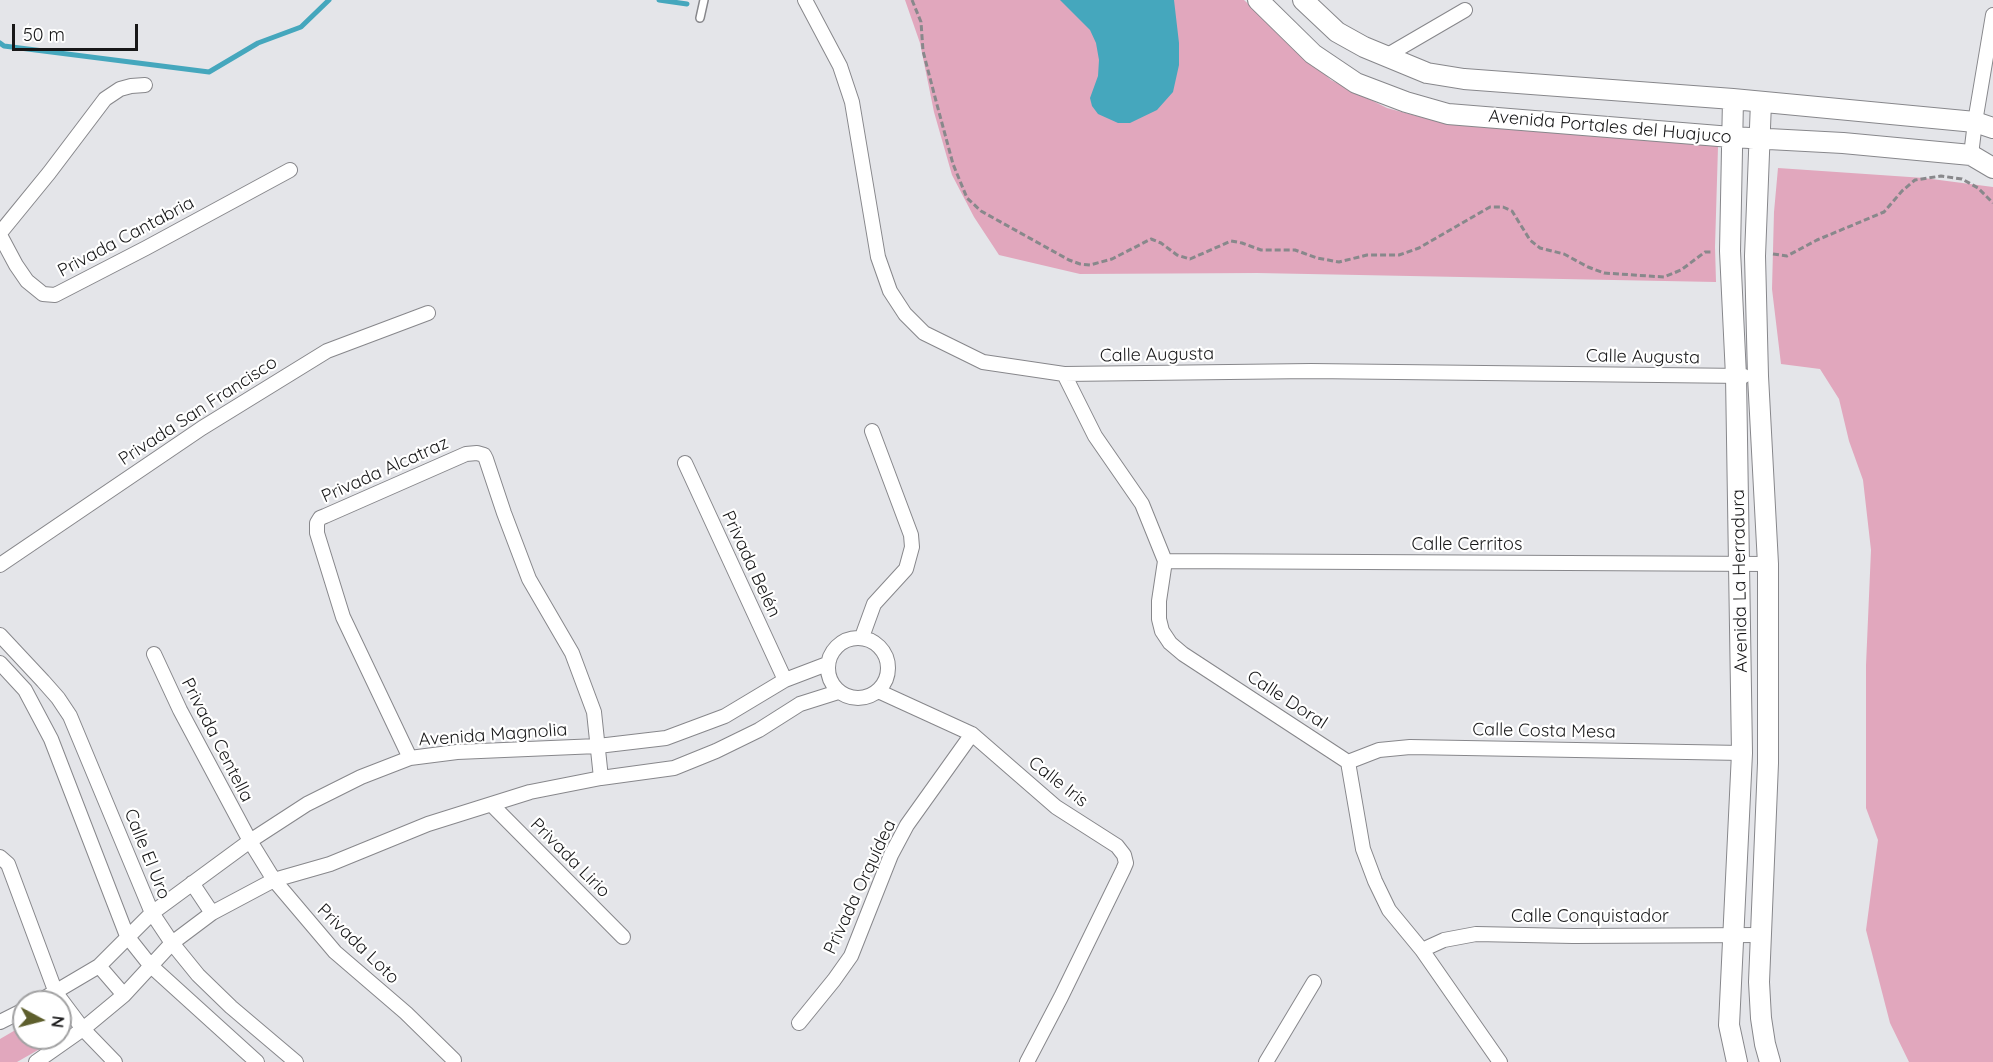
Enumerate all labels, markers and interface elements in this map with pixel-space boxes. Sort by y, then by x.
scale bar [15,12,141,50]
text: 50 m [23,23,65,46]
street label: Avenida Portales del Huajuco [1487,106,1733,148]
street label: Privada Cantabria [54,192,198,282]
street label: Calle Augusta [1100,343,1214,367]
street label: Calle Augusta [1586,345,1700,369]
street label: Privada San Francisco [115,352,281,470]
street label: Privada Alcatraz [318,432,452,508]
street label: Avenida La Herradura [1728,489,1752,673]
street label: Privada Belén [717,507,785,621]
street label: Calle Cerritos [1412,534,1522,556]
street label: Calle Doral [1243,666,1331,734]
street label: Privada Centella [176,674,258,806]
street label: Avenida Magnolia [418,719,568,751]
street label: Calle Costa Mesa [1472,719,1616,743]
street label: Calle Iris [1024,752,1092,812]
street label: Calle El Uro [119,806,175,902]
street label: Privada Lirio [526,814,614,902]
street label: Privada Orquídea [819,816,901,958]
street label: Privada Loto [312,899,404,989]
street label: Calle Conquistador [1511,906,1669,928]
north arrow [12,990,72,1050]
text: N [47,1015,69,1029]

